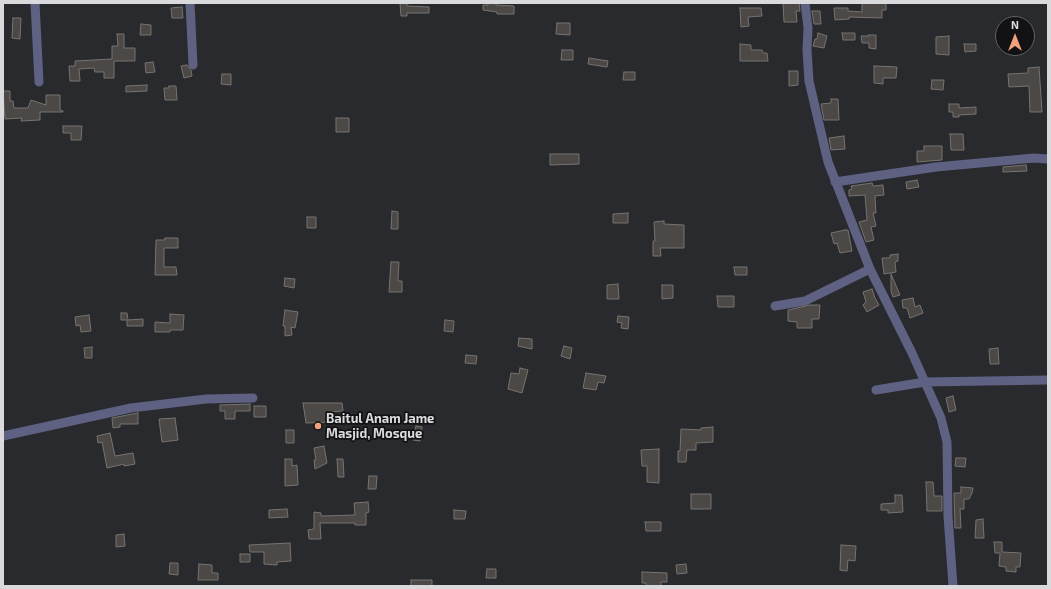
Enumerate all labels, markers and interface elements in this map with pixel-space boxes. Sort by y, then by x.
north arrow [995,16,1035,56]
text: N [1011,18,1019,31]
place label: Baitul Anam Jame Masjid, Mosque [326,411,434,442]
marker: Baitul Anam Jame Masjid, Mosque [313,421,323,431]

